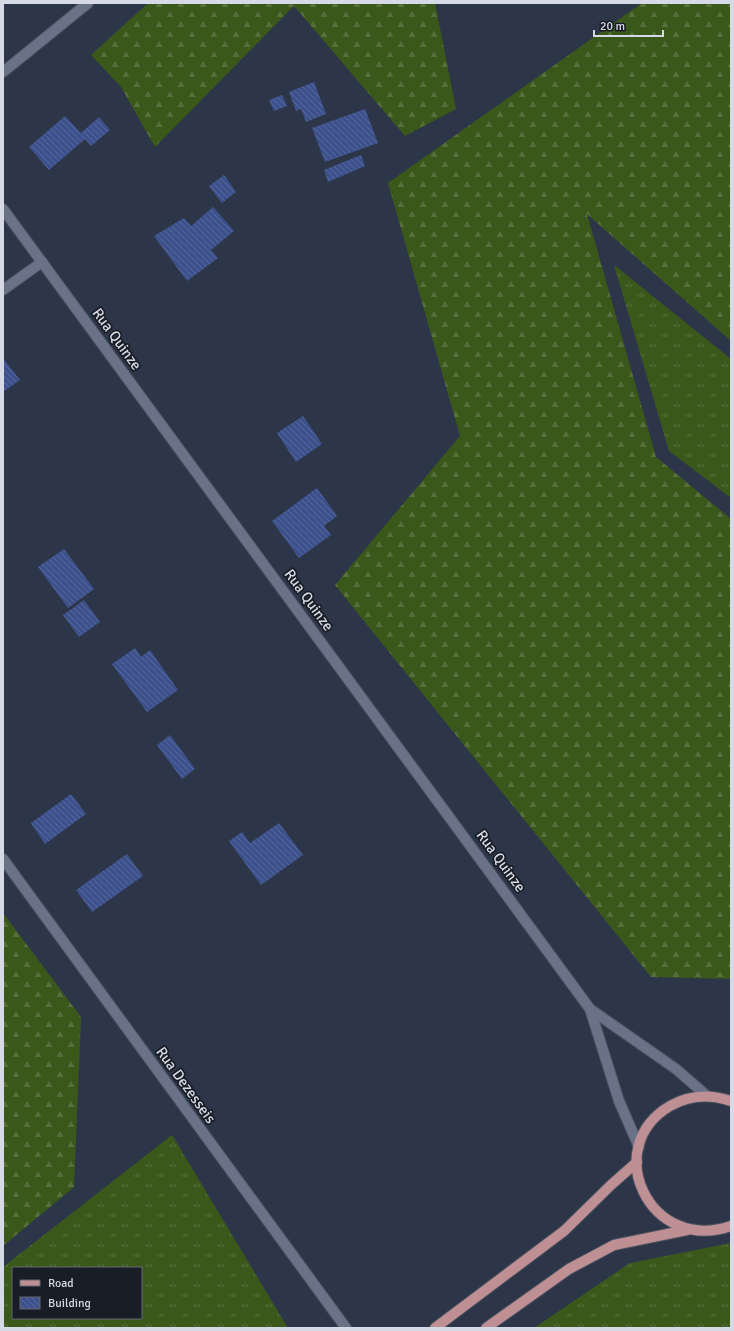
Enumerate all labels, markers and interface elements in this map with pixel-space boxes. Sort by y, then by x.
scale bar [594,12,663,38]
text: 20 m [600,19,625,34]
street label: Rua Quinze [89,305,145,373]
street label: Rua Quinze [281,566,337,634]
street label: Rua Quinze [473,827,529,895]
street label: Rua Dezesseis [152,1043,220,1127]
legend [12,1267,142,1319]
text: Road [48,1276,74,1291]
text: Building [48,1296,91,1311]

